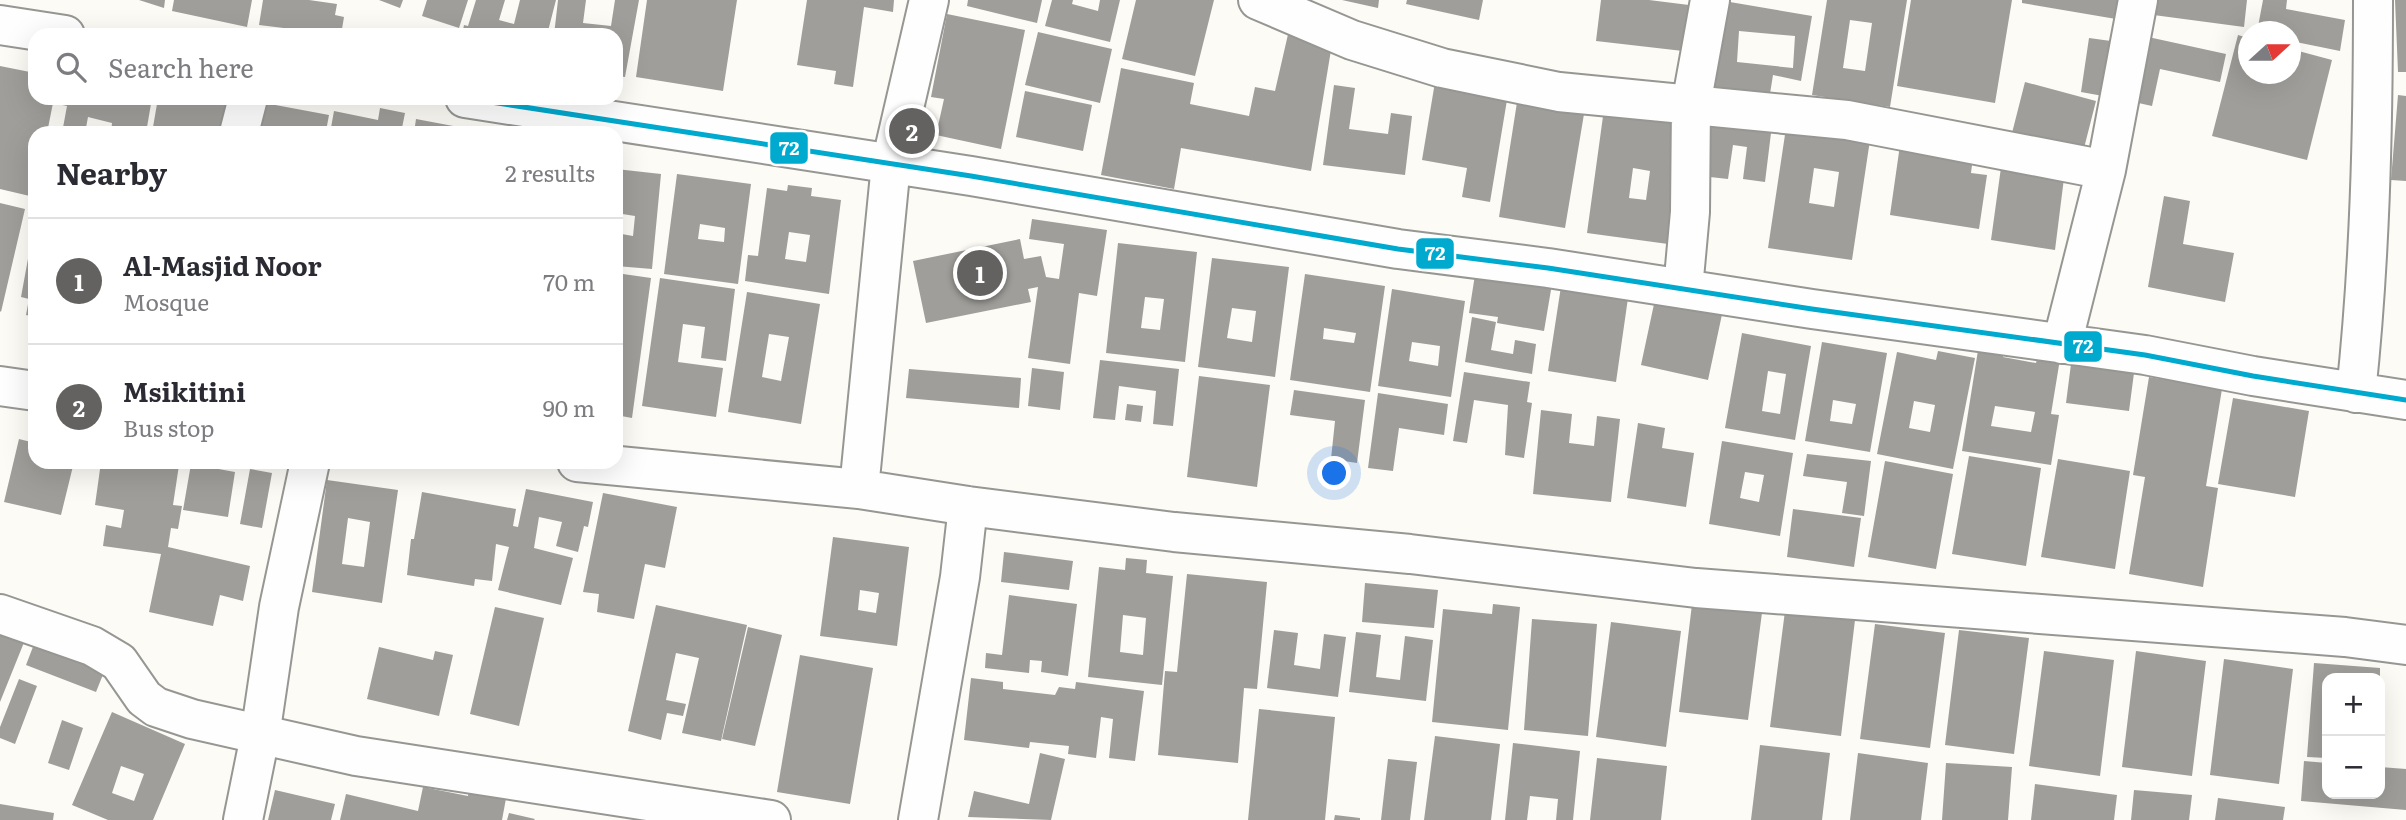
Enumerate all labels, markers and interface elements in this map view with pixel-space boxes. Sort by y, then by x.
north arrow [2238,21,2301,84]
search box [28,28,623,105]
text: Search here [108,47,254,86]
icon: search [52,48,90,86]
pin: 2 [889,105,935,157]
line badge: 72 [769,131,809,165]
text: 72 [779,133,799,161]
text: Nearby [56,150,167,194]
text: 2 results [505,155,595,189]
line badge: 72 [1415,237,1455,270]
text: 72 [1425,238,1445,266]
text: Al-Masjid Noor [123,245,322,284]
pin: 1 [957,247,1003,299]
text: 1 [74,264,84,298]
text: 70 m [543,264,595,298]
text: Mosque [123,284,209,318]
line badge: 72 [2063,330,2103,363]
text: 72 [2073,331,2093,359]
text: Msikitini [123,371,246,410]
text: 2 [73,390,85,424]
text: 90 m [543,390,595,424]
text: Bus stop [123,410,215,444]
your location [1317,456,1351,490]
map controls [2322,673,2385,799]
button: + [2322,673,2385,736]
button: − [2322,736,2385,799]

